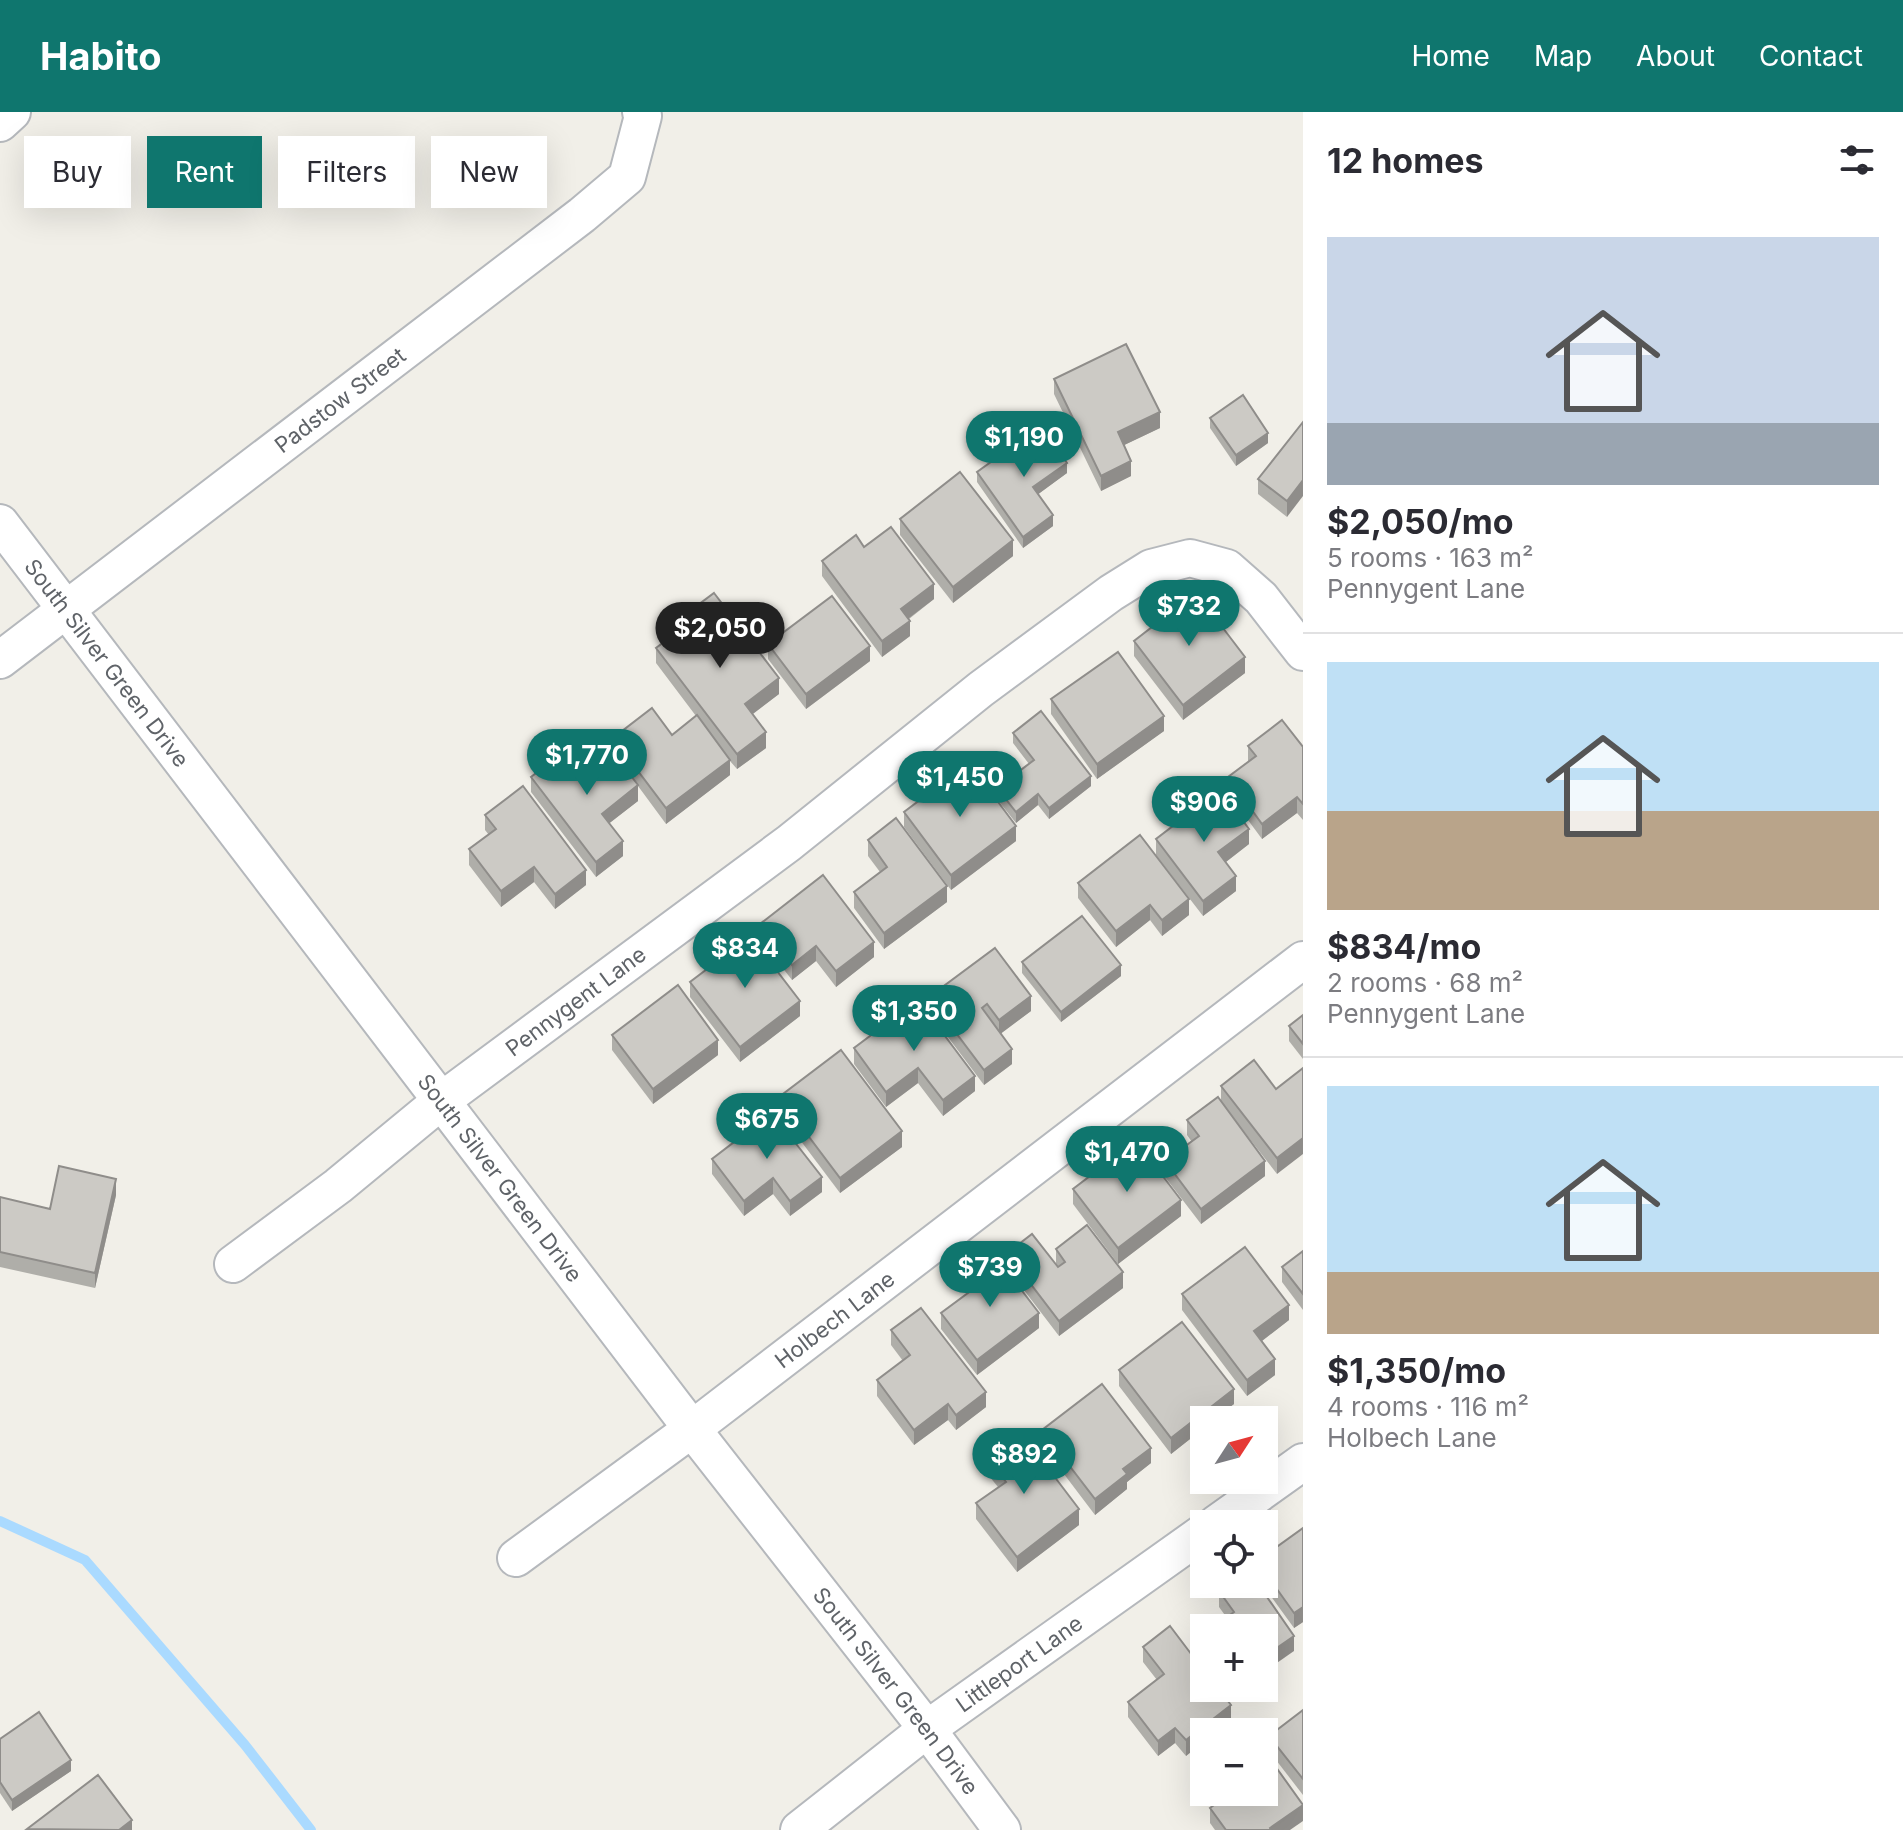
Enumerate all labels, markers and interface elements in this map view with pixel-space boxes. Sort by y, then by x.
text: Habito [40,33,162,79]
text: Home [1411,39,1490,73]
text: Map [1534,39,1592,73]
text: About [1636,39,1715,73]
text: Contact [1759,39,1863,73]
chip: Buy [24,136,131,208]
chip: Rent [147,136,262,208]
chip: Filters [278,136,415,208]
chip: New [431,136,547,208]
icon: filters [1835,138,1879,182]
text: 12 homes [1327,140,1483,181]
icon: home [1531,289,1675,433]
street label: Padstow Street [269,342,411,458]
pin: $1,190 [959,411,1089,479]
text: $1,190 [984,421,1064,452]
text: $2,050/mo [1327,501,1514,542]
text: 5 rooms · 163 m² [1327,542,1534,573]
street label: South Silver Green Drive [19,554,194,772]
text: Pennygent Lane [1327,573,1525,604]
pin: $732 [1142,580,1236,648]
text: $732 [1157,590,1221,621]
pin: $2,050 [655,602,785,670]
text: $2,050 [673,612,767,643]
icon: home [1531,714,1675,858]
pin: $1,770 [522,729,652,797]
text: $1,770 [545,739,629,770]
pin: $1,450 [895,751,1025,819]
text: $1,450 [916,761,1004,792]
pin: $906 [1157,776,1251,844]
text: $906 [1170,786,1238,817]
pin: $834 [698,922,792,990]
text: $834/mo [1327,926,1481,967]
text: $834 [711,932,779,963]
street label: Pennygent Lane [501,941,651,1062]
text: 2 rooms · 68 m² [1327,967,1523,998]
pin: $1,350 [849,985,979,1053]
text: $1,350 [870,995,958,1026]
text: Pennygent Lane [1327,998,1525,1029]
street label: South Silver Green Drive [413,1069,588,1287]
pin: $675 [720,1093,814,1161]
text: $675 [734,1103,800,1134]
pin: $1,470 [1062,1126,1192,1194]
text: $1,470 [1084,1136,1170,1167]
icon: home [1531,1138,1675,1282]
pin: $739 [943,1241,1037,1309]
text: $739 [957,1251,1023,1282]
street label: Holbech Lane [770,1265,899,1374]
text: $1,350/mo [1327,1350,1506,1391]
text: 4 rooms · 116 m² [1327,1391,1529,1422]
north arrow [1190,1406,1278,1494]
map controls [1190,1406,1278,1806]
text: Holbech Lane [1327,1422,1497,1453]
pin: $892 [977,1428,1071,1496]
text: $892 [990,1438,1058,1469]
button: locate [1190,1510,1278,1598]
street label: South Silver Green Drive [808,1582,984,1800]
street label: Littleport Lane [951,1610,1087,1717]
button: + [1190,1614,1278,1702]
button: − [1190,1718,1278,1806]

